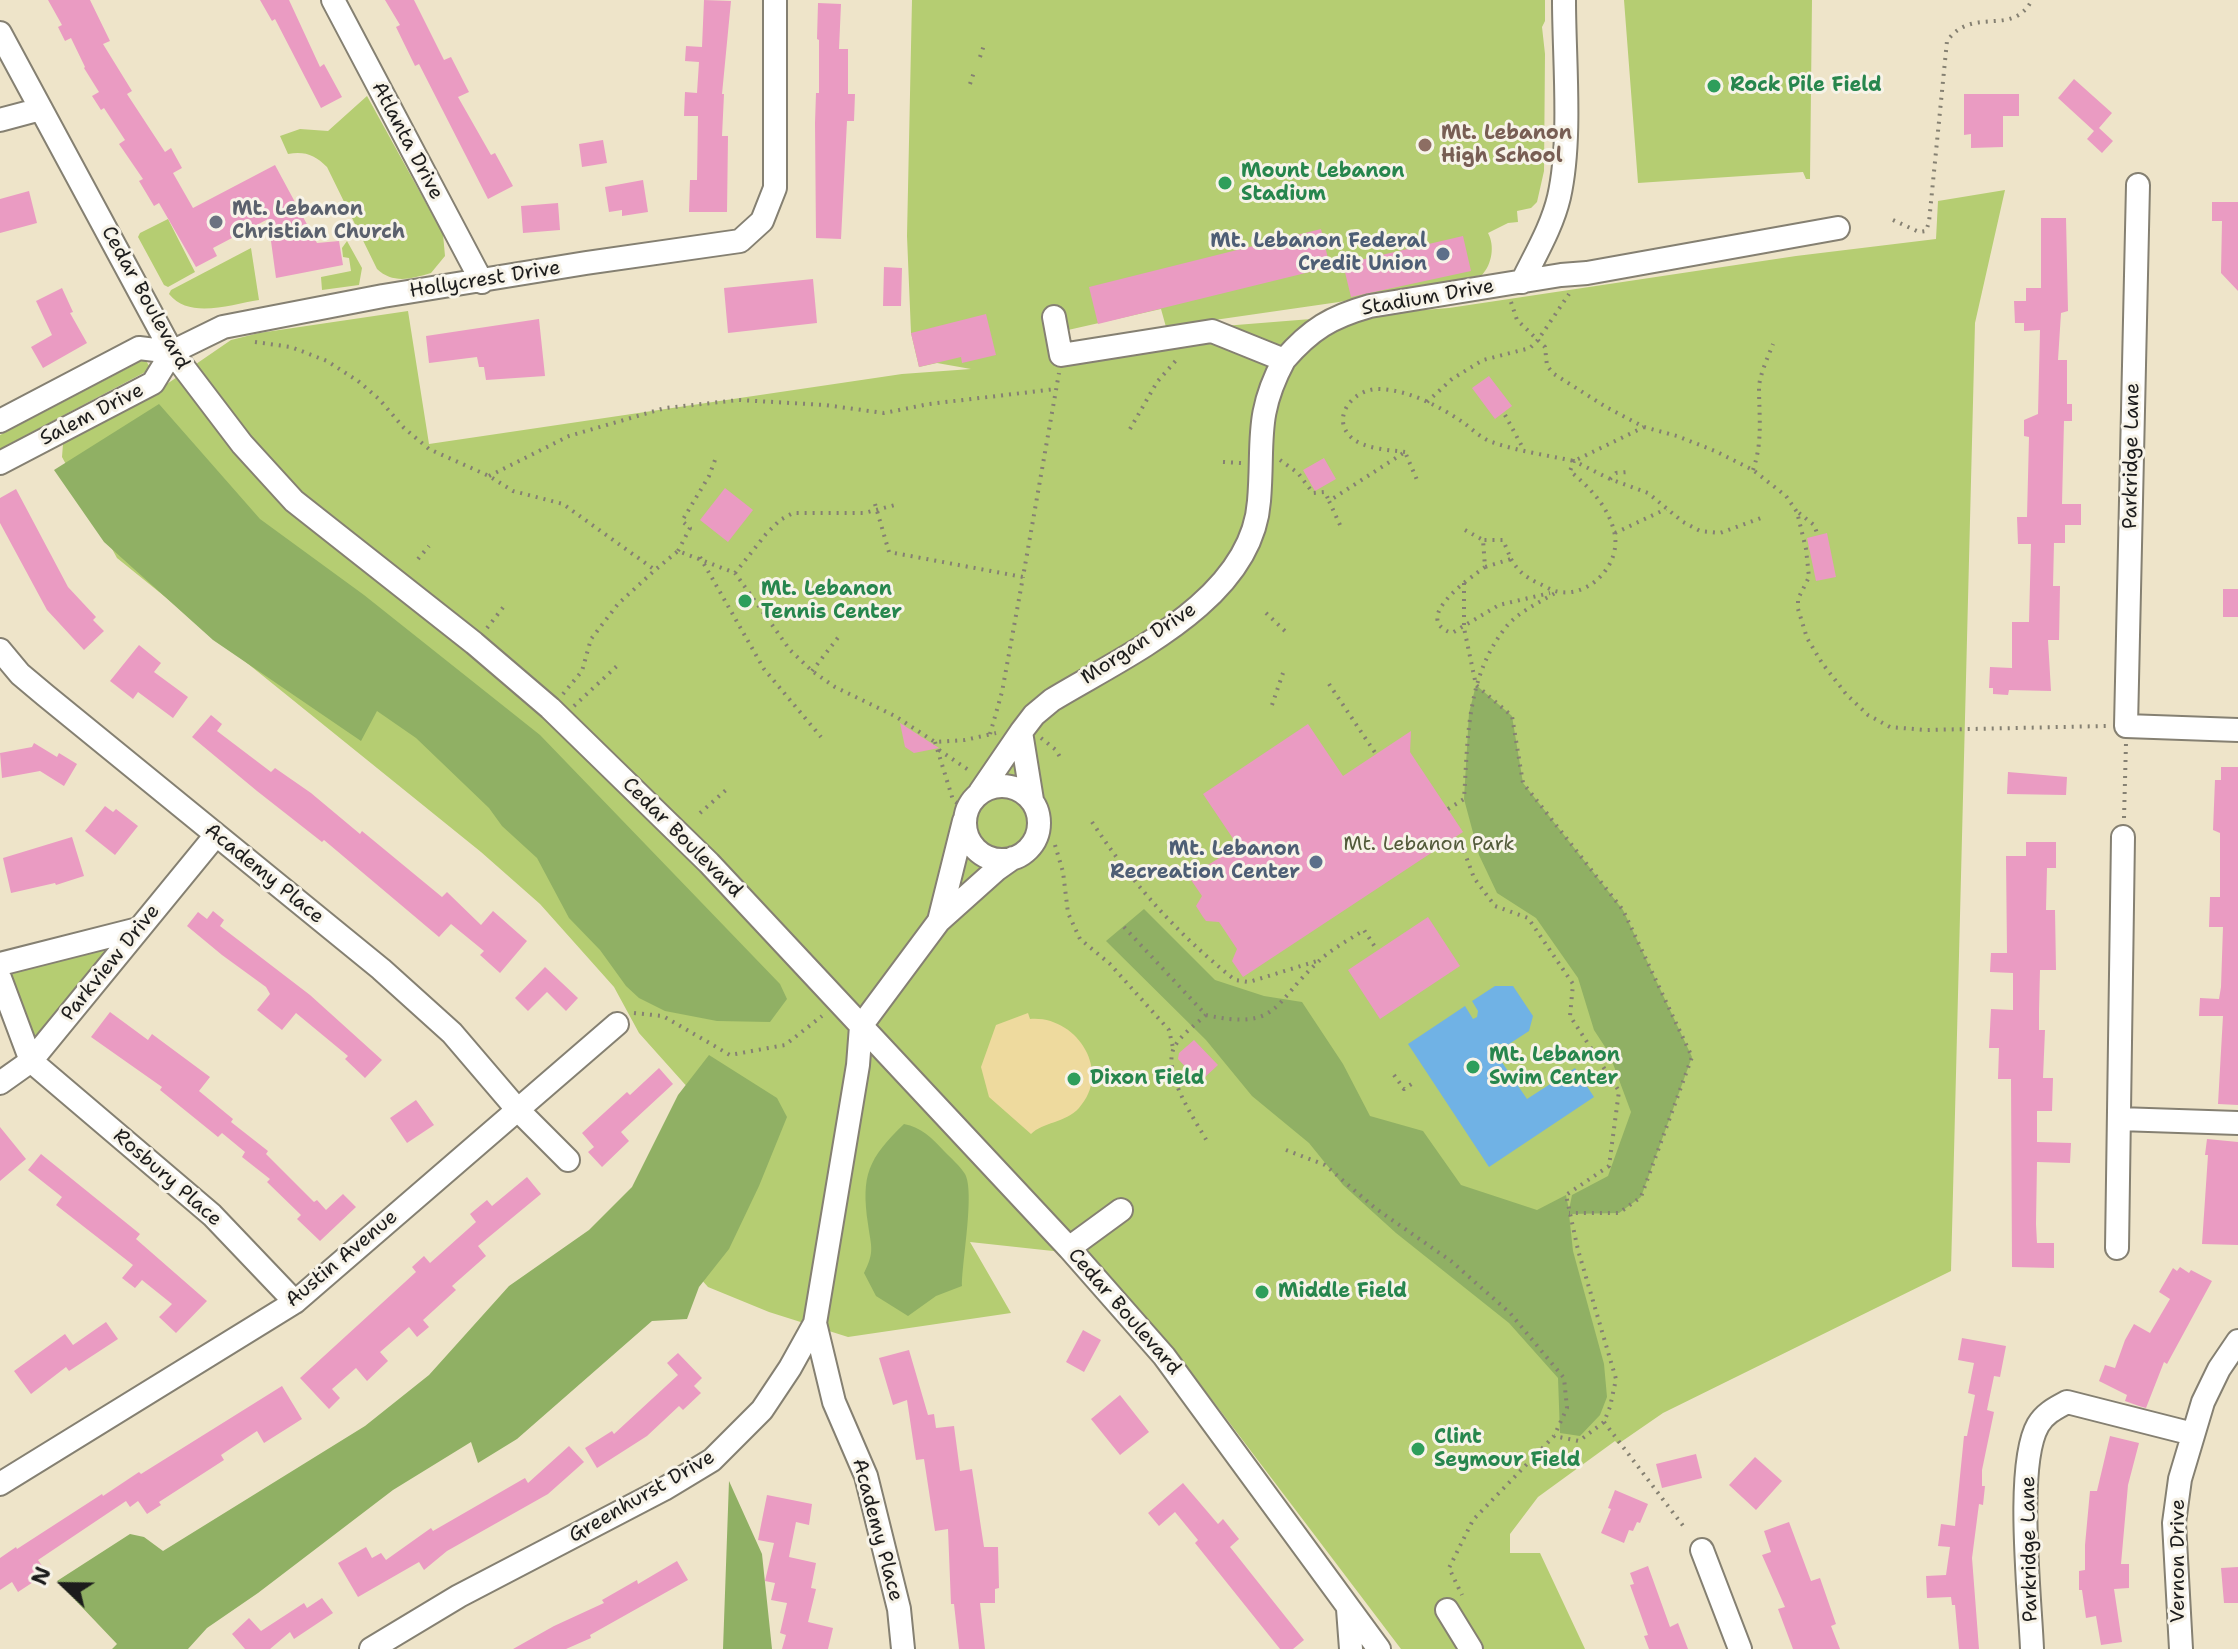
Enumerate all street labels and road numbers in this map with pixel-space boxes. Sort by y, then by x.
street label: Atlanta Drive [366,78,448,204]
street label: Cedar Boulevard [96,222,194,374]
street label: Hollycrest Drive [408,256,562,304]
street label: Stadium Drive [1360,275,1496,321]
street label: Salem Drive [36,379,148,451]
street label: Parkridge Lane [2119,383,2145,529]
street label: Morgan Drive [1077,598,1201,690]
street label: Cedar Boulevard [617,773,747,903]
street label: Academy Place [199,819,329,929]
street label: Parkview Drive [57,900,165,1026]
street label: Rosbury Place [108,1124,226,1232]
street label: Austin Avenue [281,1205,403,1313]
street label: Cedar Boulevard [1062,1244,1186,1380]
street label: Greenhurst Drive [565,1446,719,1548]
street label: Academy Place [846,1456,908,1604]
street label: Parkridge Lane [2017,1476,2043,1622]
street label: Vernon Drive [2167,1499,2191,1623]

